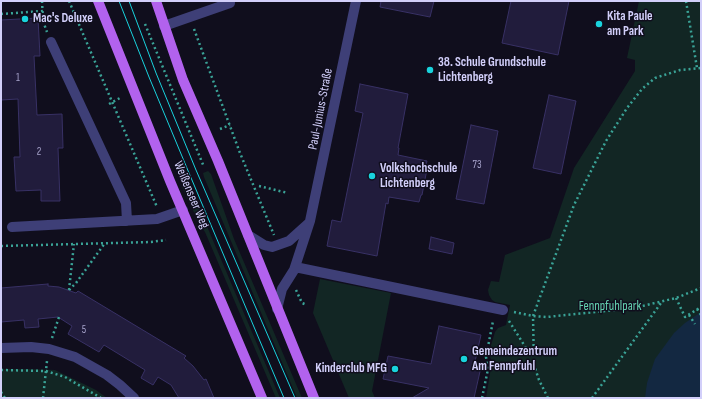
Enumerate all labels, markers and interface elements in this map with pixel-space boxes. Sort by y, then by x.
place label: Kita Paule am Park [607,9,653,40]
place label: Mac's Deluxe [33,11,93,27]
marker: Mac's Deluxe [20,14,30,24]
marker: Kita Paule am Park [594,19,604,29]
place label: 38. Schule Grundschule Lichtenberg [438,55,546,86]
marker: 38. Schule Grundschule Lichtenberg [425,65,435,75]
street label: Paul-Junius-Straße [305,67,337,151]
house number: 1 [16,71,20,85]
house number: 2 [37,145,41,159]
house number: 73 [472,158,482,172]
street label: Weißenseer Weg [170,159,212,231]
place label: Volkshochschule Lichtenberg [380,161,457,192]
marker: Volkshochschule Lichtenberg [367,171,377,181]
park label: Fennpfuhlpark [579,299,641,315]
house number: 5 [82,323,86,337]
place label: Gemeindezentrum Am Fennpfuhl [472,344,557,375]
marker: Gemeindezentrum Am Fennpfuhl [459,354,469,364]
place label: Kinderclub MFG [315,361,387,377]
marker: Kinderclub MFG [390,364,400,374]

